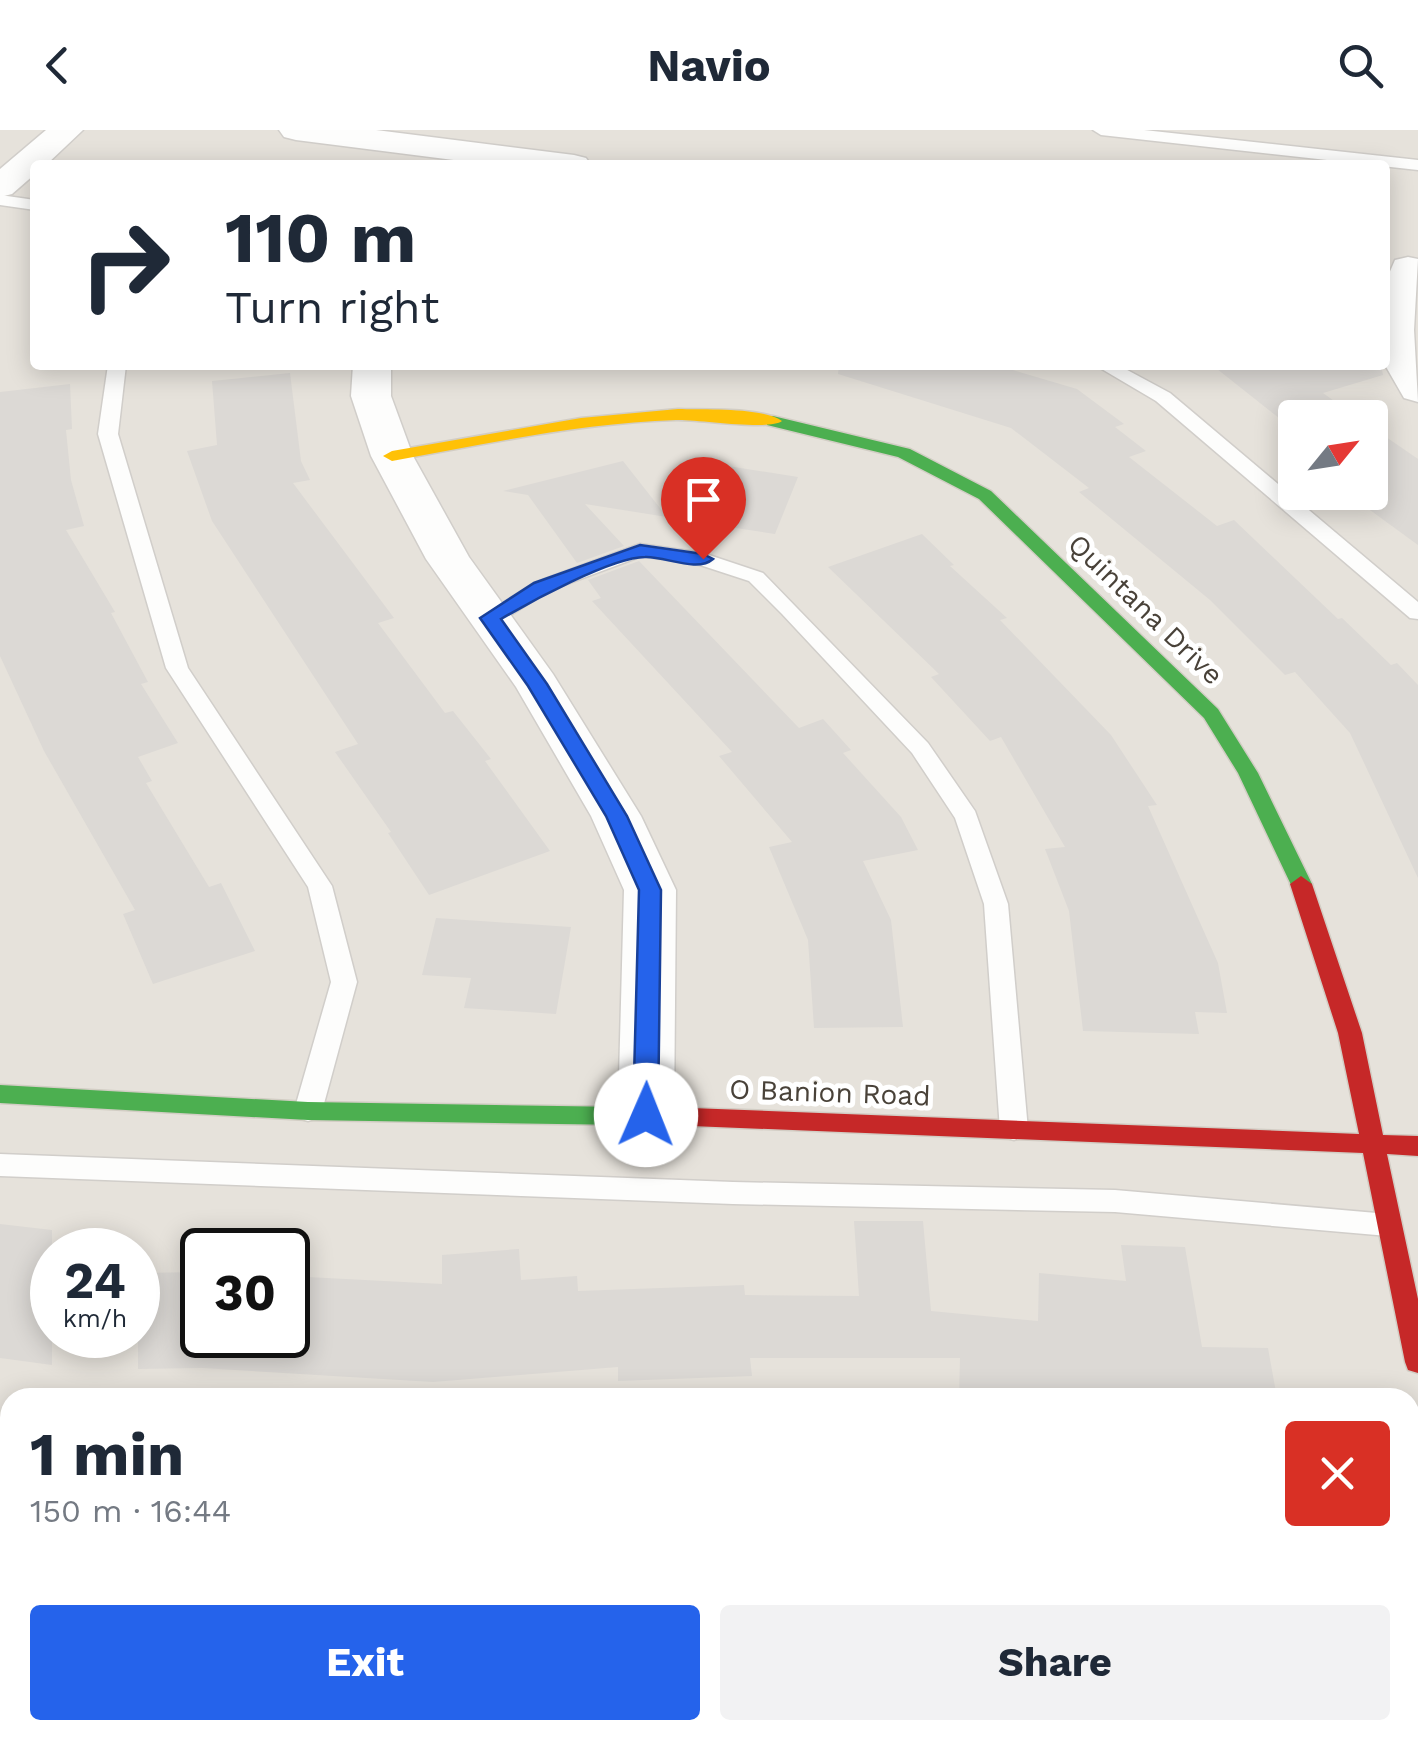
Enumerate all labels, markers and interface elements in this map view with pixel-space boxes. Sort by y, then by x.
icon: back [30,38,85,93]
icon: search [1333,38,1388,93]
text: Navio [647,39,771,92]
text: 110 m [225,197,416,279]
icon: right [60,200,190,330]
text: Turn right [225,281,439,334]
north arrow [1278,400,1388,510]
map controls [1278,400,1388,510]
pin [661,457,746,560]
icon: arrive [676,472,731,527]
street label: Quintana Drive [1061,527,1230,691]
position arrow [594,1063,698,1167]
street label: O Banion Road [729,1072,931,1113]
speed limit sign: 30 [180,1228,310,1358]
text: 24 [64,1251,126,1310]
text: km/h [63,1304,127,1333]
text: 1 min [30,1419,184,1490]
button: close [1285,1421,1390,1526]
text: 150 m · 16:44 [30,1492,231,1530]
button: Exit [30,1605,700,1720]
button: Share [720,1605,1390,1720]

